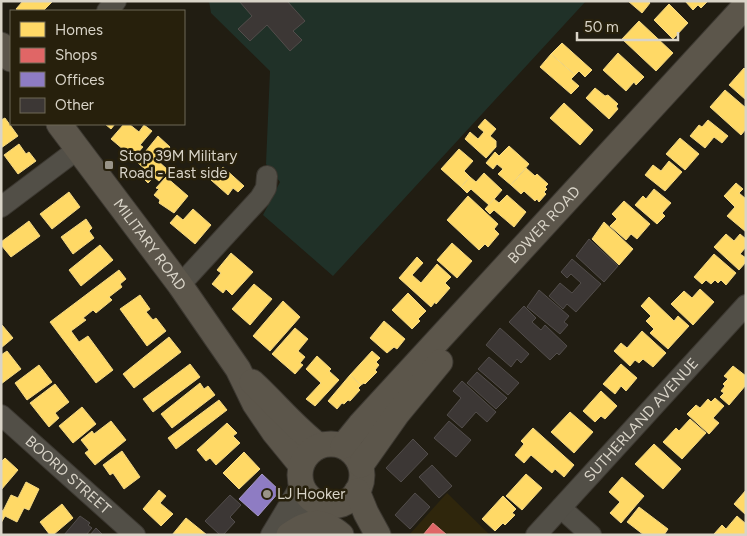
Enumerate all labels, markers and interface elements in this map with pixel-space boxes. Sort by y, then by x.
legend [10,10,185,125]
scale bar [577,10,678,42]
text: 50 m [584,18,619,36]
text: Homes [55,21,103,39]
text: Shops [55,46,97,64]
text: Offices [55,71,105,89]
text: Other [55,96,94,114]
place label: Stop 39M Military Road - East side [119,147,237,182]
marker: Stop 39M Military Road - East side [103,159,115,171]
street label: BOWER ROAD [504,182,584,267]
street label: MILITARY ROAD [110,195,190,294]
street label: SUTHERLAND AVENUE [580,354,702,485]
street label: BOORD STREET [21,432,115,519]
place label: LJ Hooker [277,485,345,503]
marker: LJ Hooker [261,488,273,500]

